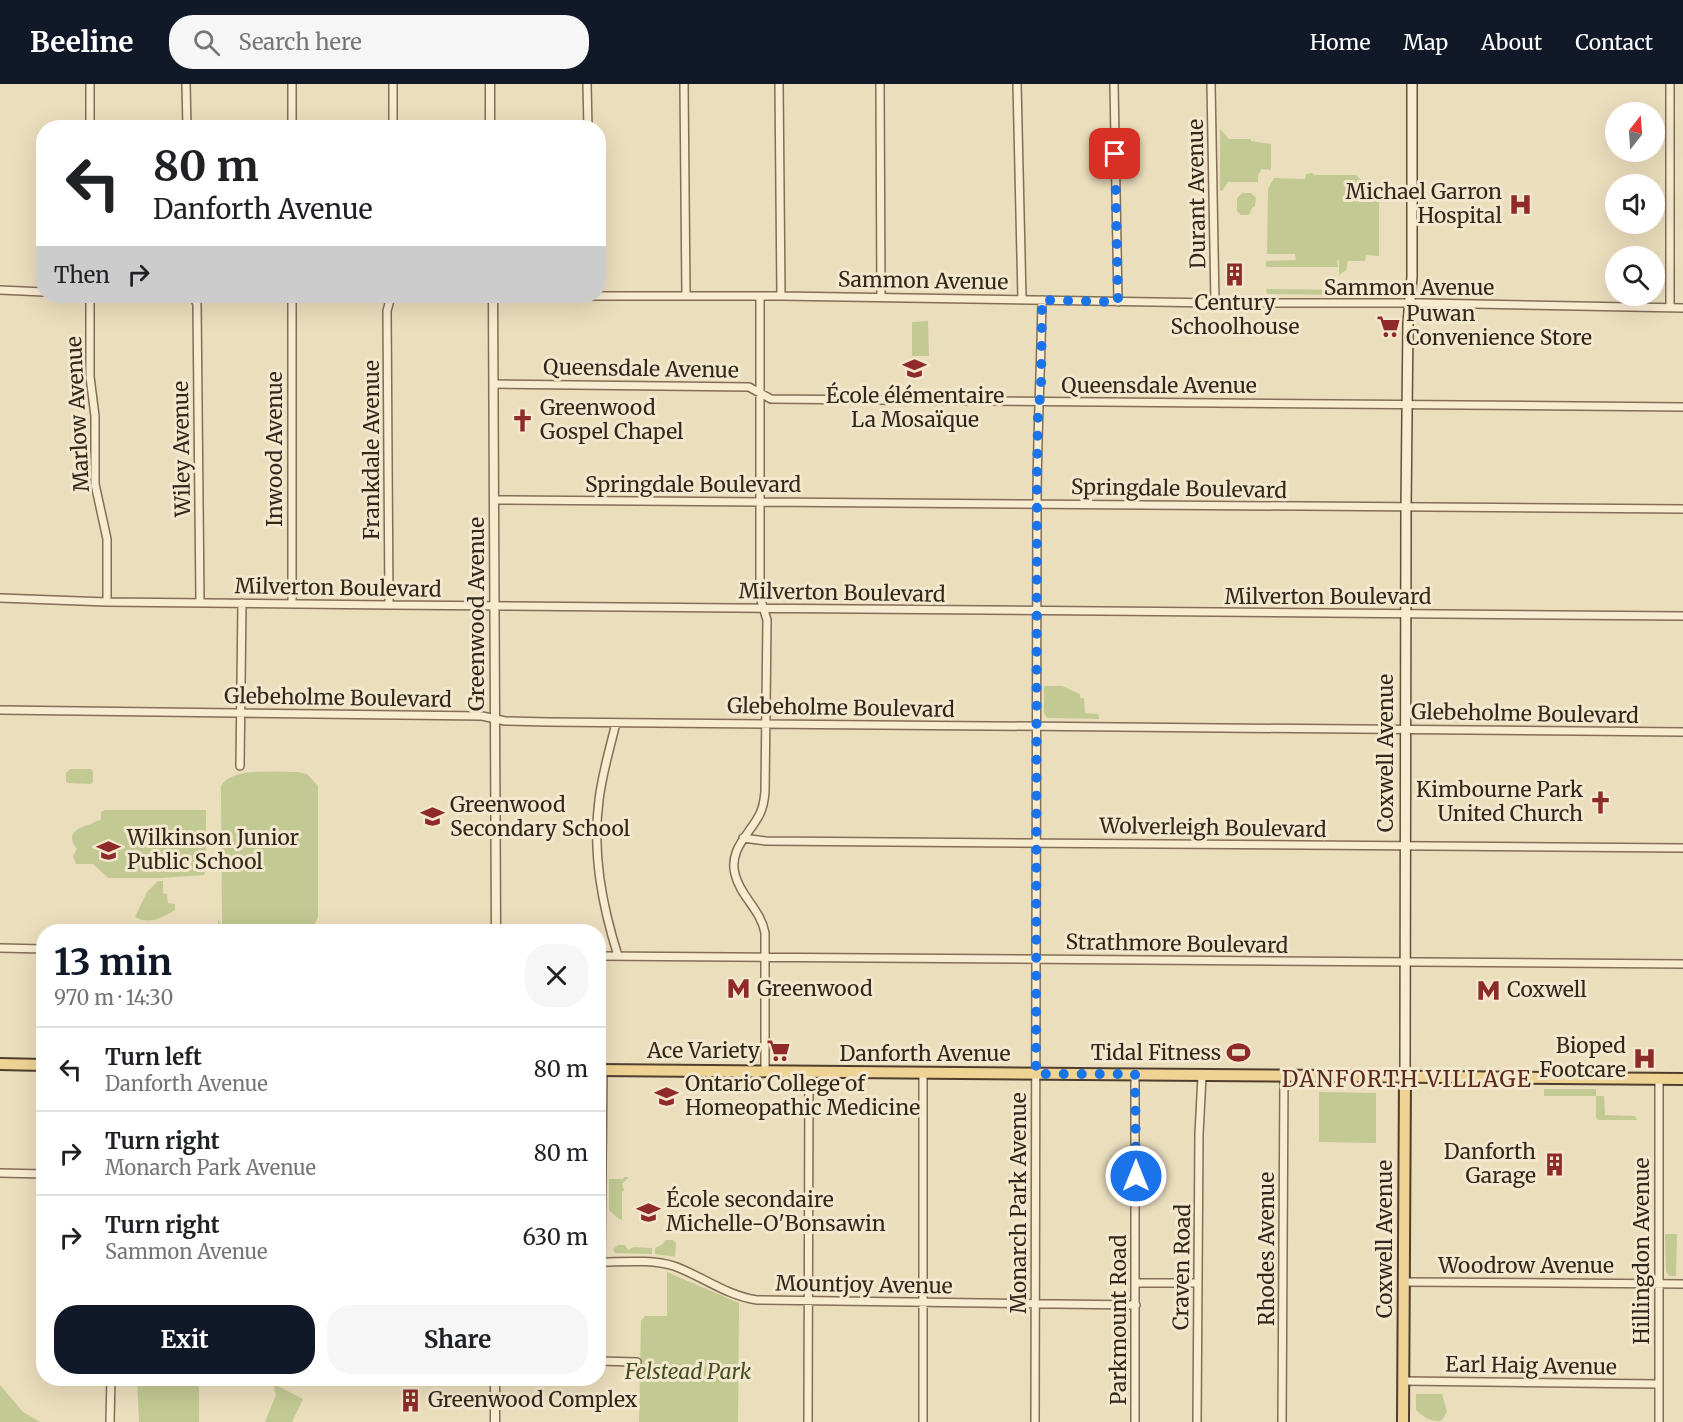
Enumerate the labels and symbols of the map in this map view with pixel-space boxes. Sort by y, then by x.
north arrow [1605,102,1665,162]
street label: Durant Avenue [1182,119,1211,269]
pin [1089,128,1140,179]
place label: Michael Garron Hospital [1346,178,1502,229]
hospital icon: Michael Garron Hospital [1507,191,1533,217]
building icon: Century Schoolhouse [1222,262,1248,288]
street label: Sammon Avenue [838,266,1009,295]
street label: Sammon Avenue [1324,274,1494,301]
place label: Century Schoolhouse [1171,289,1299,340]
place label: Puwan Convenience Store [1406,300,1592,351]
supermarket icon: Puwan Convenience Store [1375,313,1401,339]
street label: Marlow Avenue [60,335,95,493]
street label: Queensdale Avenue [543,353,739,384]
school or university icon: École élémentaire La Mosaïque [902,355,928,381]
street label: Frankdale Avenue [358,360,385,540]
street label: Inwood Avenue [261,371,288,527]
street label: Queensdale Avenue [1061,372,1257,399]
street label: Wiley Avenue [167,381,196,518]
place label: École élémentaire La Mosaïque [826,381,1004,433]
place label: Greenwood Gospel Chapel [540,394,684,445]
church icon: Greenwood Gospel Chapel [509,407,535,433]
street label: Springdale Boulevard [585,471,801,498]
street label: Springdale Boulevard [1071,473,1288,504]
street label: Greenwood Avenue [463,517,490,711]
street label: Milverton Boulevard [234,572,442,603]
street label: Milverton Boulevard [738,577,946,608]
street label: Milverton Boulevard [1225,583,1432,610]
street label: Coxwell Avenue [1372,674,1399,832]
street label: Glebeholme Boulevard [224,682,452,713]
street label: Glebeholme Boulevard [727,692,955,723]
street label: Glebeholme Boulevard [1411,698,1639,729]
place label: Kimbourne Park United Church [1416,776,1584,827]
church icon: Kimbourne Park United Church [1588,789,1614,815]
place label: Greenwood Secondary School [450,791,631,842]
school or university icon: Greenwood Secondary School [419,804,445,830]
street label: Wolverleigh Boulevard [1098,812,1327,843]
place label: Wilkinson Junior Public School [126,824,299,875]
school or university icon: Wilkinson Junior Public School [96,837,122,863]
street label: Strathmore Boulevard [1065,928,1289,959]
place label: Greenwood [757,975,873,1002]
metro station icon: Greenwood [726,976,752,1002]
place label: Coxwell [1507,976,1587,1003]
metro station icon: Coxwell [1476,977,1502,1003]
place label: Bioped Footcare [1539,1032,1626,1083]
place label: Ace Variety [646,1037,761,1064]
supermarket icon: Ace Variety [765,1038,791,1064]
place label: Tidal Fitness [1091,1039,1221,1066]
street label: Danforth Avenue [840,1040,1010,1067]
sports icon: Tidal Fitness [1226,1040,1252,1066]
hospital icon: Bioped Footcare [1631,1045,1657,1071]
district label: DANFORTH VILLAGE [1282,1065,1532,1093]
place label: Ontario College of Homeopathic Medicine [685,1070,920,1121]
school or university icon: Ontario College of Homeopathic Medicine [654,1083,680,1109]
street label: Monarch Park Avenue [1005,1092,1032,1314]
place label: Danforth Garage [1444,1138,1536,1189]
position arrow [1104,1144,1168,1208]
building icon: Danforth Garage [1541,1151,1567,1177]
street label: Hillingdon Avenue [1628,1157,1655,1345]
street label: Coxwell Avenue [1371,1160,1398,1318]
street label: Rhodes Avenue [1253,1172,1280,1326]
place label: École secondaire Michelle-O'Bonsawin [666,1185,886,1237]
school or university icon: École secondaire Michelle-O'Bonsawin [635,1199,661,1225]
street label: Craven Road [1167,1203,1196,1330]
street label: Parkmount Road [1105,1234,1132,1405]
street label: Woodrow Avenue [1437,1252,1614,1279]
street label: Mountjoy Avenue [775,1269,953,1300]
street label: Earl Haig Avenue [1445,1351,1617,1380]
park label: Felstead Park [624,1358,752,1385]
place label: Greenwood Complex [428,1386,638,1413]
building icon: Greenwood Complex [397,1387,423,1413]

